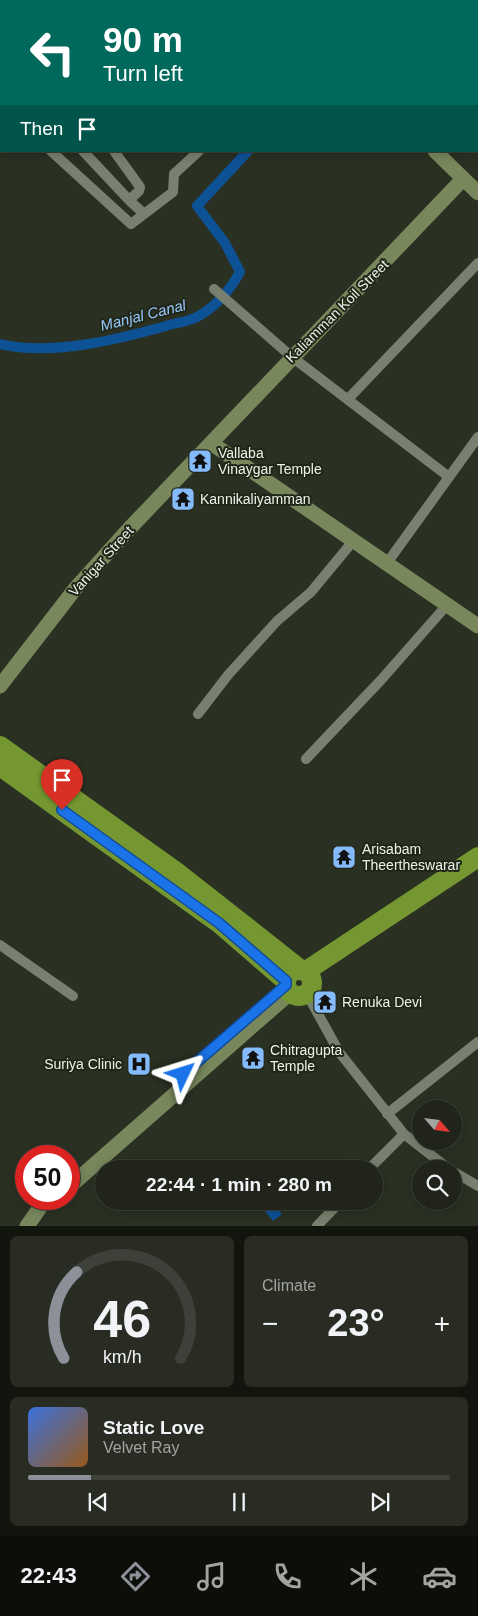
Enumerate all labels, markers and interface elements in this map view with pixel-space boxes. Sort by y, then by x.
icon: left [20,20,85,85]
text: 90 m [103,20,183,59]
text: Turn left [103,61,183,86]
icon: arrive [73,115,101,143]
text: Then [20,118,63,139]
street label: Kaliamman Koil Street [282,256,392,366]
water label: Manjal Canal [98,296,188,334]
place label: Vallaba Vinaygar Temple [218,445,322,477]
temple icon: Vallaba Vinaygar Temple [187,448,213,474]
temple icon: Kannikaliyamman [170,486,196,512]
place label: Kannikaliyamman [200,491,311,507]
street label: Vanigar Street [65,523,137,599]
pin [41,759,83,810]
icon: arrive [48,766,76,794]
place label: Arisabam Theertheswarar [362,841,460,873]
temple icon: Arisabam Theertheswarar [331,844,357,870]
temple icon: Renuka Devi [312,989,338,1015]
place label: Renuka Devi [342,994,422,1010]
place label: Chitragupta Temple [270,1042,343,1074]
temple icon: Chitragupta Temple [240,1045,266,1071]
position arrow [156,1047,208,1099]
hospital icon: Suriya Clinic [126,1051,152,1077]
place label: Suriya Clinic [44,1056,122,1072]
north arrow [412,1100,462,1150]
map controls [412,1100,462,1210]
speed limit sign: 50 [15,1145,80,1210]
button: search [412,1160,462,1210]
text: 22:44 · 1 min · 280 m [146,1174,332,1195]
text: Climate [262,1277,316,1294]
text: 46 [93,1290,151,1348]
text: 23° [327,1302,385,1344]
text: − [262,1308,278,1339]
text: + [434,1308,450,1339]
text: km/h [103,1347,141,1367]
text: Static Love [103,1417,204,1438]
text: Velvet Ray [103,1439,179,1456]
icon: previous [84,1488,112,1516]
icon: pause [225,1488,253,1516]
icon: next [366,1488,394,1516]
icon: directions [118,1559,153,1594]
icon: music [194,1559,229,1594]
icon: phone [270,1559,305,1594]
icon: climate [346,1559,381,1594]
icon: car [422,1559,457,1594]
text: 22:43 [21,1563,77,1588]

